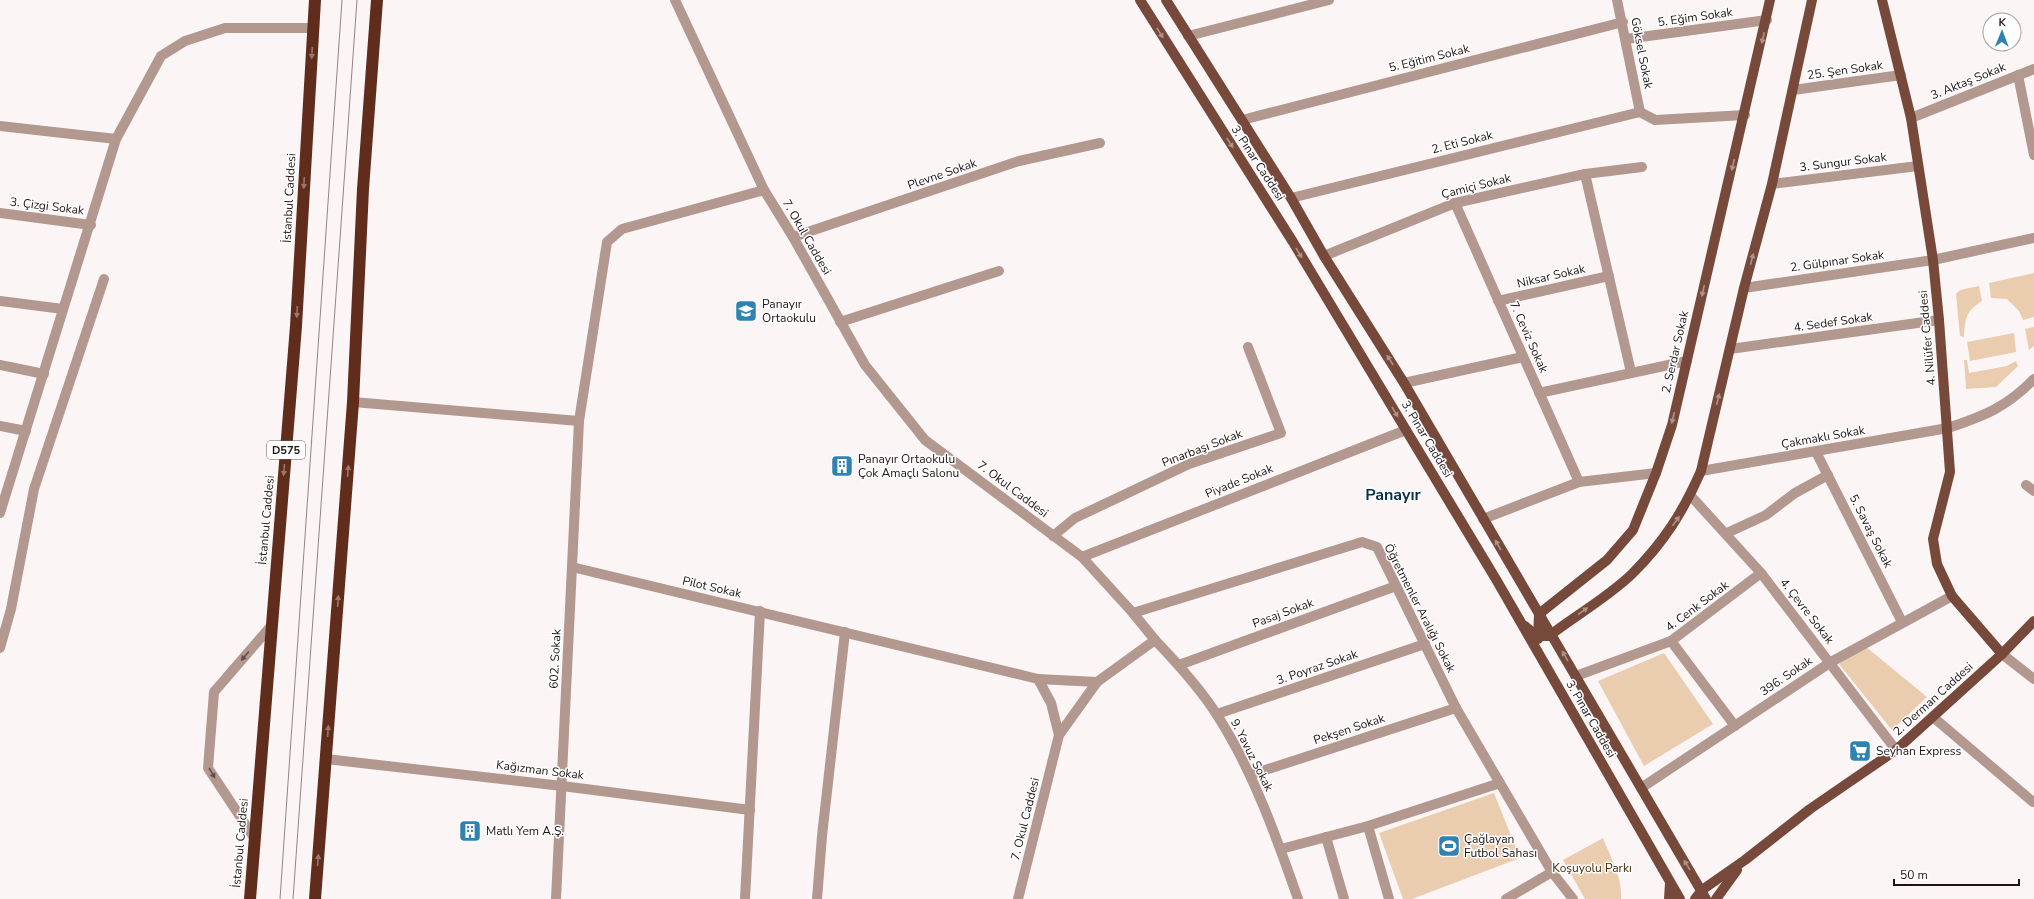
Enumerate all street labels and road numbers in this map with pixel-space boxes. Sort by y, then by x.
street label: 5. Eğim Sokak [1657,4,1734,30]
street label: Göksel Sokak [1627,16,1657,91]
street label: 5. Eğitim Sokak [1387,40,1472,76]
street label: 25. Şen Sokak [1806,57,1885,83]
street label: 3. Aktaş Sokak [1928,58,2009,103]
street label: 3. Pınar Caddesi [1228,122,1288,204]
street label: 2. Eti Sokak [1430,126,1495,157]
street label: 3. Sungur Sokak [1799,149,1888,175]
street label: İstanbul Caddesi [279,153,299,243]
street label: Plevne Sokak [905,154,980,193]
street label: Çamiçi Sokak [1440,169,1513,202]
street label: 3. Çizgi Sokak [9,194,86,219]
street label: 7. Okul Caddesi [779,196,835,278]
street label: 2. Gülpınar Sokak [1789,246,1886,276]
street label: Niksar Sokak [1515,260,1588,292]
street label: 4. Nilüfer Caddesi [1915,290,1939,386]
street label: 7. Ceviz Sokak [1506,299,1552,376]
street label: 2. Serdar Sokak [1658,308,1692,395]
street label: 4. Sedef Sokak [1792,308,1875,335]
street label: 3. Pınar Caddesi [1398,398,1456,480]
street label: Çakmaklı Sokak [1780,422,1867,452]
street label: Pınarbaşı Sokak [1159,425,1246,471]
road number: D575 [267,441,305,459]
street label: 7. Okul Caddesi [974,457,1052,521]
street label: Piyade Sokak [1203,460,1276,502]
street label: İstanbul Caddesi [254,475,278,565]
street label: 5. Savaş Sokak [1846,492,1897,571]
street label: Öğretmenler Aralığı Sokak [1380,541,1460,676]
street label: Pilot Sokak [681,572,744,602]
street label: 4. Çevre Sokak [1776,575,1838,648]
street label: 4. Cenk Sokak [1662,576,1733,635]
street label: Pasaj Sokak [1250,594,1317,631]
street label: 602. Sokak [545,628,565,689]
street label: 3. Poyraz Sokak [1274,645,1361,688]
street label: 396. Sokak [1757,652,1816,699]
street label: 2. Derman Caddesi [1890,659,1976,739]
street label: 3. Pınar Caddesi [1562,677,1620,761]
street label: Pekşen Sokak [1311,710,1388,748]
street label: 9. Yavuz Sokak [1227,716,1278,795]
street label: Kağızman Sokak [495,757,586,783]
street label: 7. Okul Caddesi [1007,776,1043,862]
street label: İstanbul Caddesi [228,798,252,888]

